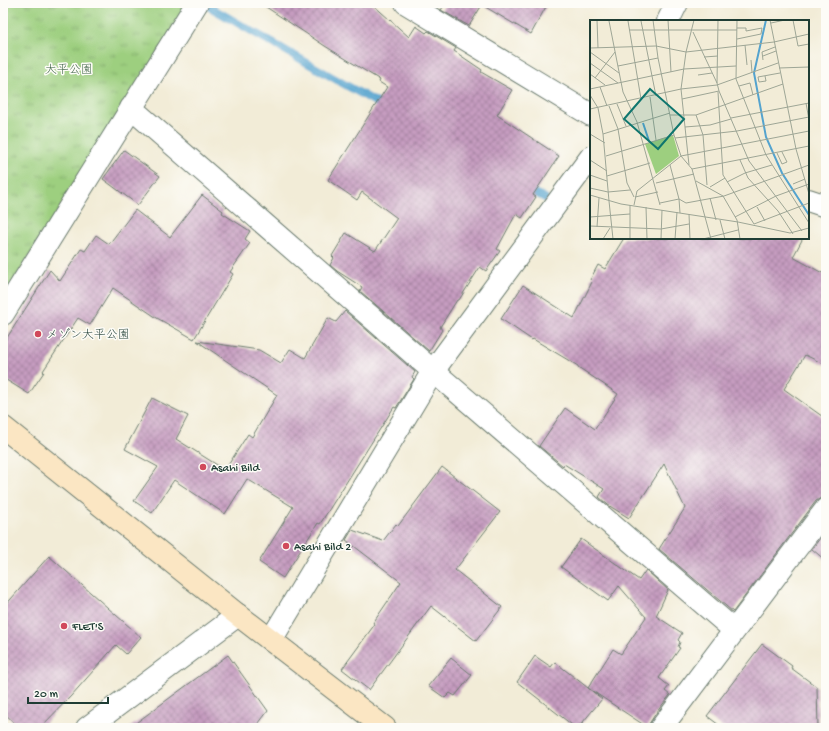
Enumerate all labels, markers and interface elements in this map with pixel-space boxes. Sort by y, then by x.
inset map [590,20,809,239]
park label: 大平公園 [45,63,93,78]
place label: メゾン大平公園 [46,328,130,343]
marker: メゾン大平公園 [33,329,43,339]
marker: Asahi Bild [198,462,208,472]
place label: Asahi Bild [211,462,260,476]
marker: Asahi Bild 2 [281,541,291,551]
place label: Asahi Bild 2 [294,541,351,555]
marker: FLET'S [59,621,69,631]
place label: FLET'S [71,621,104,635]
scale bar [28,679,108,705]
text: 20 m [34,688,59,702]

